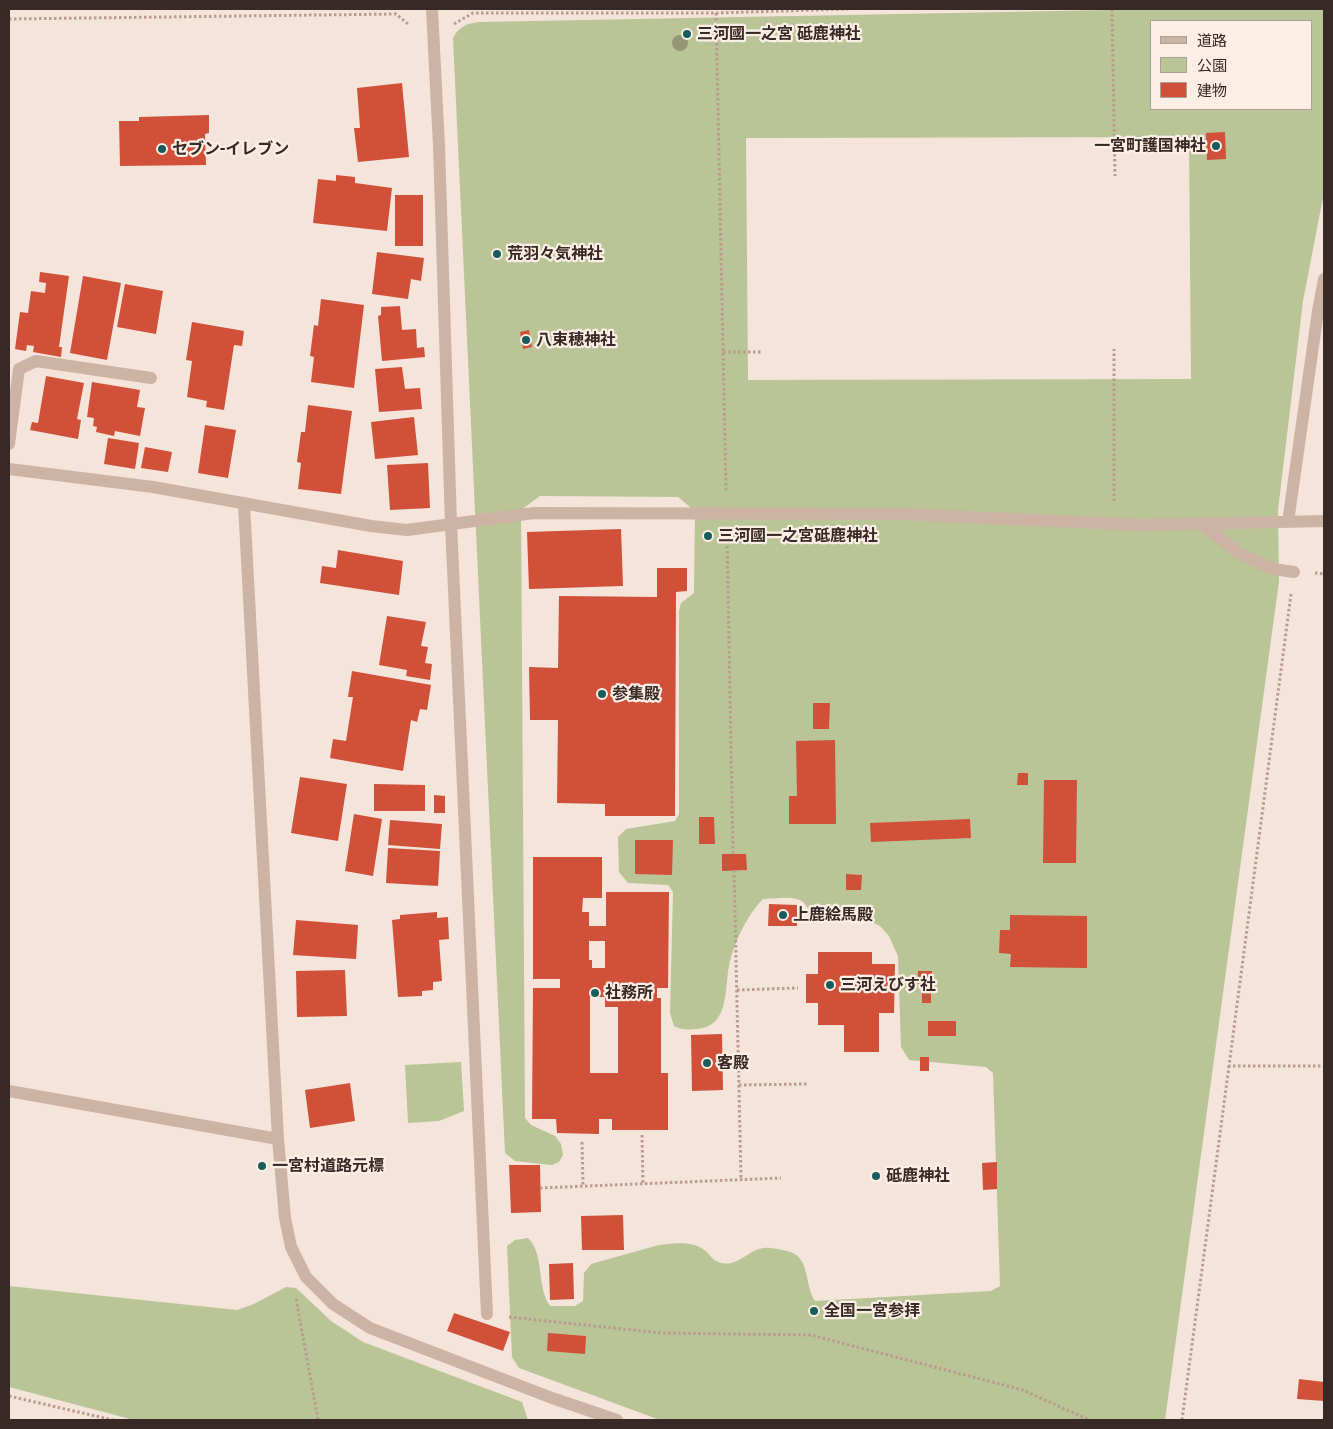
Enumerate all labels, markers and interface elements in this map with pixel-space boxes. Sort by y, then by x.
legend [1150,20,1313,110]
place label: 三河國一之宮 砥鹿神社 [697,24,861,44]
marker: 三河國一之宮 砥鹿神社 [681,28,693,40]
text: 道路 [1197,32,1227,49]
text: 公園 [1197,57,1227,74]
text: 建物 [1197,82,1227,99]
place label: 一宮町護国神社 [1094,136,1206,156]
place label: セブン-イレブン [172,139,289,159]
marker: 一宮町護国神社 [1210,140,1222,152]
marker: セブン-イレブン [156,143,168,155]
place label: 荒羽々気神社 [507,244,603,264]
marker: 荒羽々気神社 [491,248,503,260]
place label: 八束穂神社 [536,330,616,350]
marker: 八束穂神社 [520,334,532,346]
place label: 三河國一之宮砥鹿神社 [718,526,878,546]
marker: 三河國一之宮砥鹿神社 [702,530,714,542]
place label: 参集殿 [612,684,660,704]
marker: 参集殿 [596,688,608,700]
place label: 上鹿絵馬殿 [793,905,873,925]
marker: 上鹿絵馬殿 [777,909,789,921]
place label: 三河えびす社 [840,975,936,995]
marker: 三河えびす社 [824,979,836,991]
place label: 社務所 [605,983,653,1003]
marker: 社務所 [589,987,601,999]
place label: 客殿 [717,1053,749,1073]
marker: 客殿 [701,1057,713,1069]
place label: 一宮村道路元標 [272,1156,384,1176]
marker: 一宮村道路元標 [256,1160,268,1172]
place label: 砥鹿神社 [886,1166,950,1186]
marker: 砥鹿神社 [870,1170,882,1182]
place label: 全国一宮参拝 [824,1301,920,1321]
marker: 全国一宮参拝 [808,1305,820,1317]

